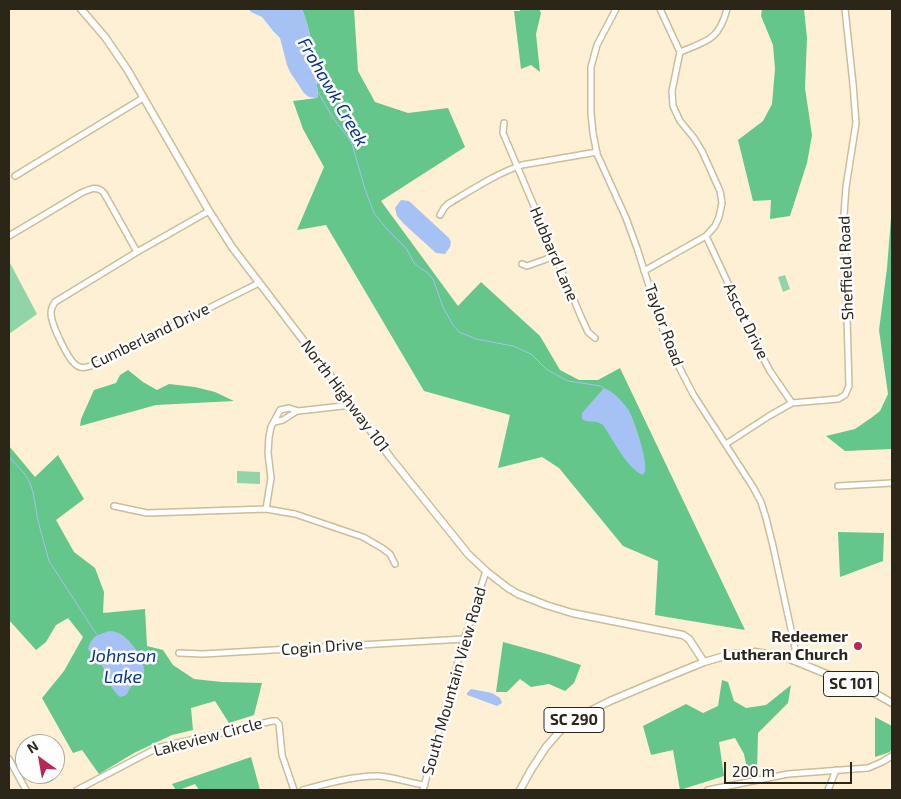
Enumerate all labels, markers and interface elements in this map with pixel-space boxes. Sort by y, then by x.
water label: Frohawk Creek [293,34,373,150]
street label: Hubbard Lane [525,204,583,304]
street label: Sheffield Road [835,215,857,321]
street label: Ascot Drive [719,280,773,362]
street label: Taylor Road [640,281,688,369]
street label: Cumberland Drive [87,299,213,373]
street label: North Highway 101 [297,336,393,456]
street label: South Mountain View Road [418,584,490,778]
place label: Redeemer Lutheran Church [723,627,848,665]
street label: Cogin Drive [280,635,364,659]
marker: Redeemer Lutheran Church [852,640,864,652]
water label: Johnson Lake [90,645,156,688]
road number: SC 101 [824,672,878,696]
road number: SC 290 [544,708,604,732]
street label: Lakeview Circle [152,713,264,761]
north arrow [15,734,65,784]
text: N [24,737,41,757]
scale bar [726,752,854,784]
text: 200 m [732,762,775,780]

